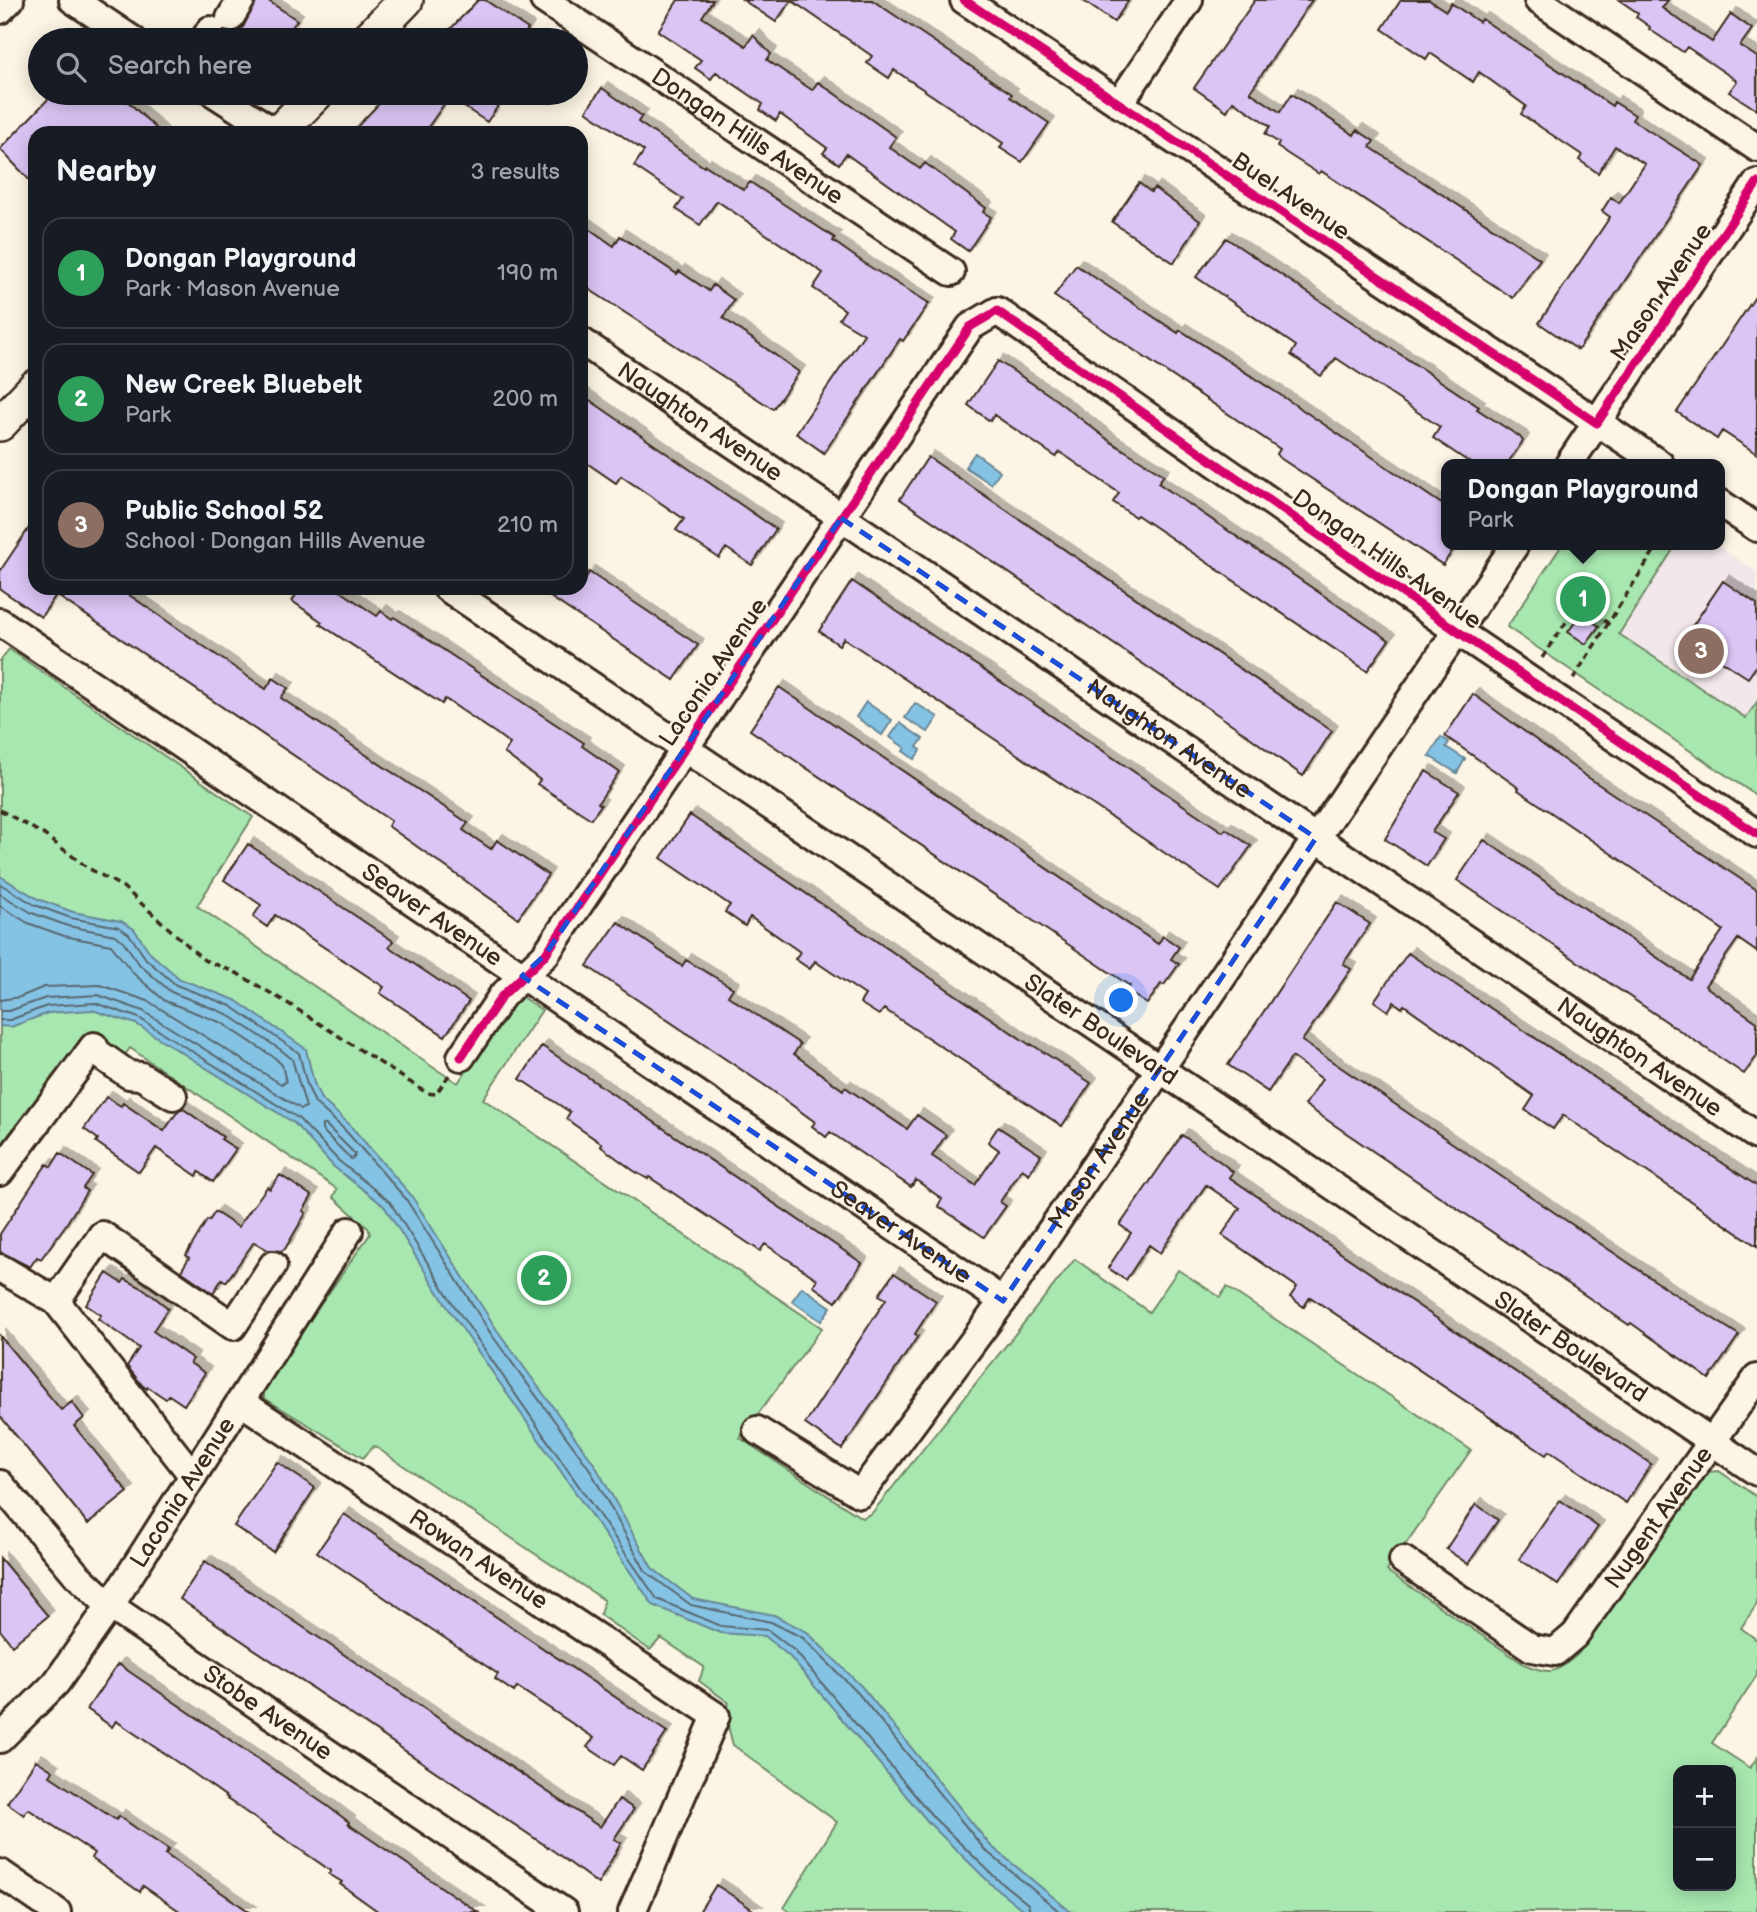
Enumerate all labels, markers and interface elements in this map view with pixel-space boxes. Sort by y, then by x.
search box [28,28,588,105]
icon: search [52,48,90,86]
text: Search here [108,51,252,82]
street label: Dongan Hills Avenue [646,62,849,211]
street label: Buel Avenue [1226,146,1355,247]
text: Nearby [56,154,156,190]
text: 3 results [471,158,560,186]
street label: Mason Avenue [1605,218,1718,367]
text: Dongan Playground [125,244,357,275]
text: 1 [76,259,86,287]
text: 190 m [497,259,558,287]
text: Park · Mason Avenue [125,275,340,303]
street label: Naughton Avenue [612,356,788,488]
text: New Creek Bluebelt [125,370,362,401]
text: 2 [74,385,88,413]
text: 200 m [492,385,558,413]
text: Park [125,401,171,429]
popup [1441,459,1725,550]
text: Dongan Playground [1467,475,1699,506]
street label: Dongan Hills Avenue [1286,483,1487,636]
text: Public School 52 [125,496,323,527]
text: Park [1467,506,1513,534]
text: 3 [74,511,88,539]
text: 210 m [497,511,558,539]
text: School · Dongan Hills Avenue [125,527,425,555]
pin: 1 [1560,573,1606,625]
street label: Laconia Avenue [653,593,774,752]
pin: 3 [1678,625,1724,677]
street label: Naughton Avenue [1081,673,1257,805]
street label: Seaver Avenue [356,857,508,973]
street label: Slater Boulevard [1019,968,1183,1092]
your location [1104,983,1138,1017]
street label: Naughton Avenue [1551,991,1728,1123]
street label: Mason Avenue [1042,1086,1156,1235]
street label: Seaver Avenue [825,1174,977,1290]
pin: 2 [521,1252,567,1304]
street label: Slater Boulevard [1489,1285,1653,1409]
street label: Laconia Avenue [124,1412,242,1573]
street label: Nugent Avenue [1599,1441,1719,1594]
street label: Rowan Avenue [403,1503,554,1616]
street label: Stobe Avenue [198,1659,338,1767]
map controls [1673,1765,1736,1891]
button: + [1673,1765,1736,1828]
button: − [1673,1828,1736,1891]

